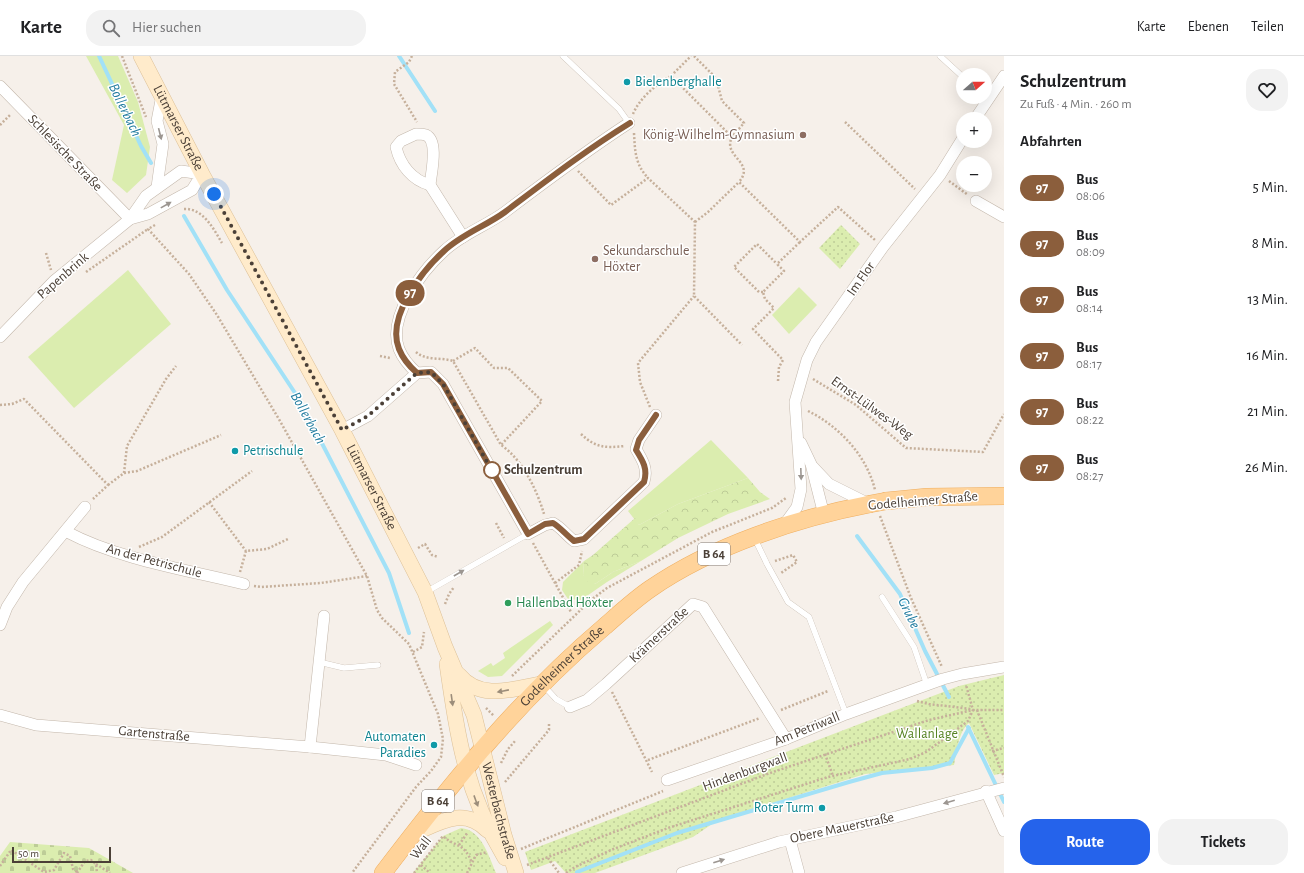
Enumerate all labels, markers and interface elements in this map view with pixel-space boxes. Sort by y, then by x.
search box [86,10,366,46]
icon: search [100,17,122,39]
text: Karte [20,18,62,37]
text: Hier suchen [132,20,201,35]
text: Karte [1137,20,1166,34]
text: Ebenen [1188,20,1229,34]
text: Teilen [1251,20,1284,34]
north arrow [956,68,992,104]
map controls [956,68,992,192]
button: heart [1246,69,1288,111]
text: Schulzentrum [1020,72,1127,91]
place label: Bielenberghalle [635,75,722,89]
marker: Bielenberghalle [622,77,632,87]
water label: Bollerbach [106,81,144,139]
street label: Lütmarser Straße [150,83,206,173]
text: Zu Fuß · 4 Min. · 260 m [1020,98,1132,111]
street label: Schlesische Straße [25,112,105,194]
button: + [956,112,992,148]
one-way arrow [158,127,164,140]
place label: König-Wilhelm-Gymnasium [643,128,795,142]
marker: König-Wilhelm-Gymnasium [798,130,808,140]
text: Abfahrten [1020,134,1082,149]
button: − [956,156,992,192]
text: Bus [1076,172,1098,187]
text: 5 Min. [1253,180,1288,195]
text: 97 [1036,181,1048,195]
your location [204,184,224,204]
text: 08:06 [1076,190,1105,203]
one-way arrow [160,201,172,208]
text: Bus [1076,228,1098,243]
text: 8 Min. [1252,236,1288,251]
text: 97 [1036,237,1048,251]
place label: Sekundarschule Höxter [603,244,689,274]
text: 08:09 [1076,246,1105,259]
street label: Papenbrink [35,250,92,302]
marker: Sekundarschule Höxter [590,254,600,264]
street label: Im Flor [844,259,878,299]
line badge: 97 [392,280,428,306]
text: Bus [1076,284,1098,299]
text: 97 [404,286,416,300]
text: 13 Min. [1248,292,1288,307]
text: 97 [1036,293,1048,307]
text: 08:14 [1076,302,1103,315]
text: Bus [1076,340,1098,355]
text: 16 Min. [1247,348,1288,363]
text: 97 [1036,349,1048,363]
text: 08:17 [1076,358,1102,371]
street label: Ernst-Lülwes-Weg [829,374,916,442]
water label: Bollerbach [288,389,328,447]
text: Bus [1076,396,1098,411]
text: 21 Min. [1247,404,1288,419]
text: 97 [1036,405,1048,419]
text: 08:22 [1076,414,1104,427]
street label: Lütmarser Straße [344,442,399,532]
place label: Petrischule [243,444,303,458]
marker: Petrischule [230,446,240,456]
text: Bus [1076,452,1098,467]
text: 26 Min. [1245,460,1288,475]
marker: Schulzentrum [483,461,501,479]
text: 97 [1036,461,1048,475]
place label: Schulzentrum [504,463,583,477]
one-way arrow [798,468,804,481]
text: 08:27 [1076,470,1103,483]
street label: Godelheimer Straße [868,489,978,513]
street label: An der Petrischule [105,541,203,581]
road number: B 64 [698,543,730,565]
one-way arrow [453,570,465,577]
water label: Grube [895,595,923,631]
place label: Hallenbad Höxter [516,596,613,610]
marker: Hallenbad Höxter [503,598,513,608]
street label: Krämerstraße [627,604,691,666]
street label: Godelheimer Straße [518,623,607,709]
one-way arrow [497,688,509,694]
one-way arrow [449,694,455,706]
street label: Am Petriwall [772,709,842,749]
street label: Gartenstraße [118,724,190,744]
park label: Wallanlage [896,727,958,741]
place label: Automaten Paradies [364,730,426,760]
marker: Automaten Paradies [429,740,439,750]
street label: Hindenburgwall [701,750,789,794]
street label: Westerbachstraße [479,761,518,861]
road number: B 64 [422,790,454,812]
one-way arrow [474,795,480,807]
one-way arrow [942,799,954,805]
place label: Roter Turm [754,801,814,815]
marker: Roter Turm [817,803,827,813]
street label: Obere Mauerstraße [789,810,895,846]
button: Route [1020,819,1150,865]
button: Tickets [1158,819,1288,865]
street label: Wall [408,834,434,862]
scale bar [12,845,111,864]
text: 50 m [18,848,39,859]
one-way arrow [713,858,725,864]

